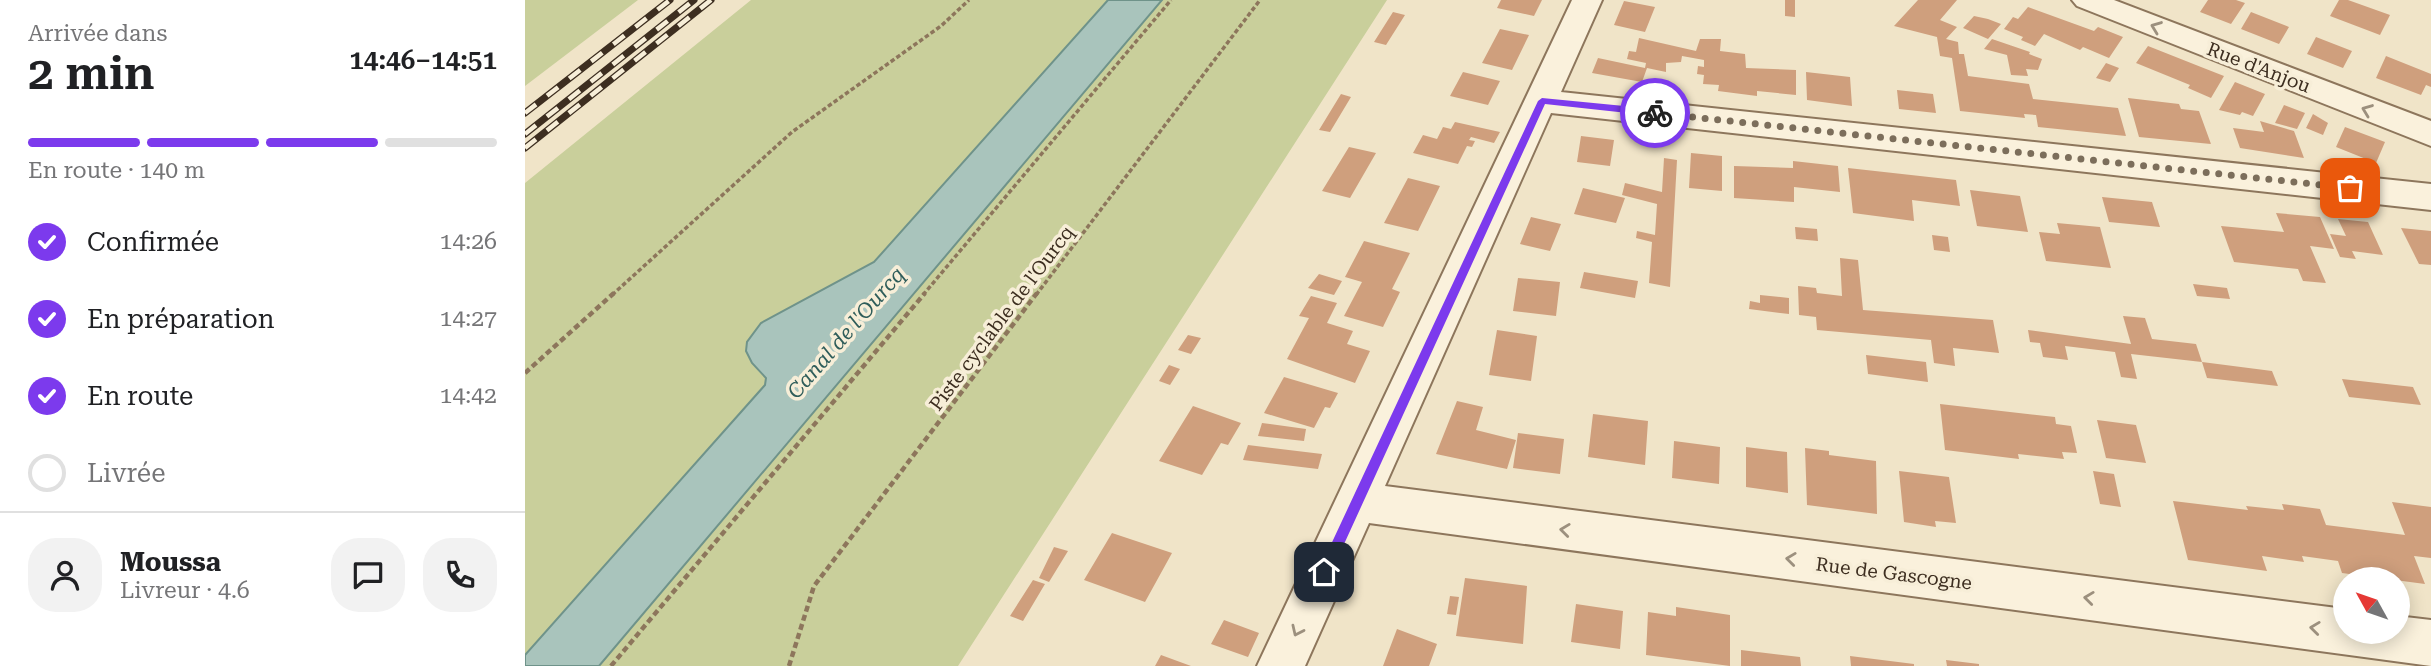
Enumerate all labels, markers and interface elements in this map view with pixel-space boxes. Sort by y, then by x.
text: Arrivée dans [28,20,167,47]
one-way arrow [2150,21,2162,35]
street label: Rue d'Anjou [2204,37,2314,98]
text: 14:46–14:51 [349,45,497,75]
text: 2 min [28,46,155,100]
courier [1620,78,1690,148]
icon: bike [1636,94,1674,132]
one-way arrow [2362,104,2374,118]
text: En route · 140 m [28,157,205,184]
pin [2320,158,2380,218]
icon: bag [2331,169,2369,207]
street label: Piste cyclable de l'Ourcq [924,221,1079,415]
icon: check [28,223,66,261]
text: Confirmée [87,227,219,257]
text: 14:26 [440,228,497,255]
water label: Canal de l'Ourcq [783,263,909,403]
icon: check [28,300,66,338]
text: En préparation [87,304,275,334]
text: 14:27 [440,305,497,332]
icon: check [28,377,66,415]
text: En route [87,381,193,411]
text: 14:42 [440,382,497,409]
text: Livrée [87,458,166,488]
one-way arrow [1559,522,1571,537]
button: person [28,538,102,612]
button: chat [331,538,405,612]
button: phone [423,538,497,612]
pin [1294,542,1354,602]
text: Moussa [120,547,221,577]
one-way arrow [1785,552,1797,567]
street label: Rue de Gascogne [1814,552,1973,594]
icon: home [1305,553,1343,591]
north arrow [2333,567,2410,644]
map controls [2333,567,2410,644]
text: Livreur · 4.6 [120,577,250,604]
one-way arrow [2083,591,2095,606]
one-way arrow [2309,621,2321,636]
one-way arrow [1291,624,1305,636]

